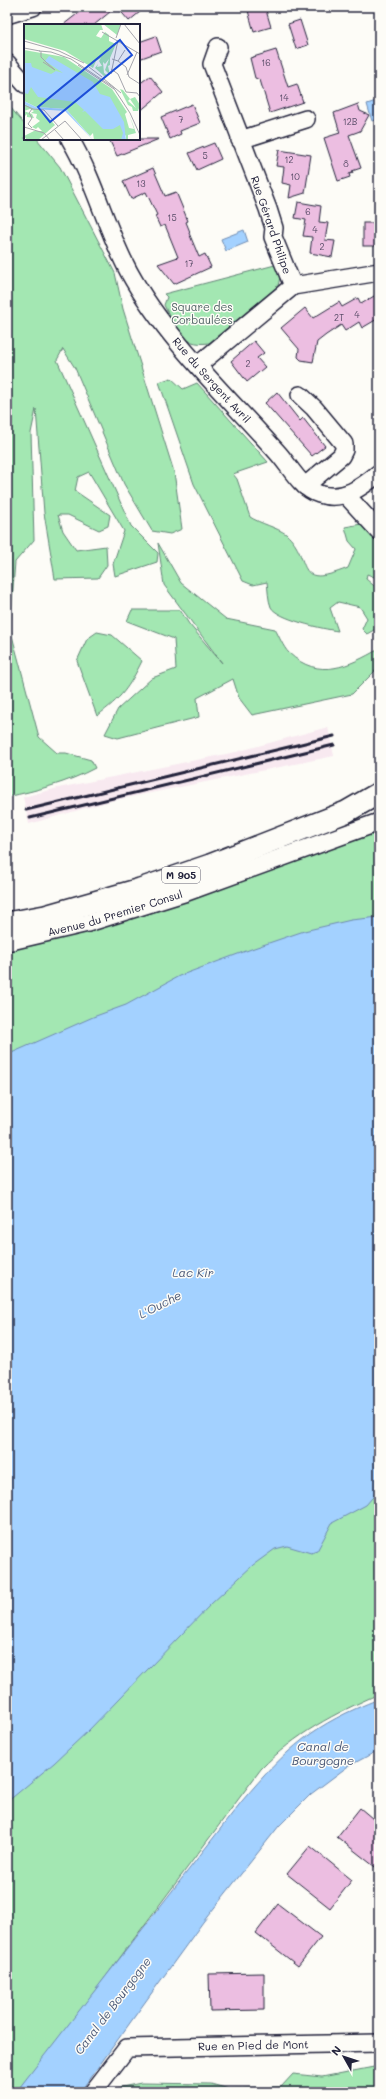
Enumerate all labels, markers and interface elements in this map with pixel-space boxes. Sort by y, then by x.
inset map [24,24,140,140]
house number: 16 [261,57,271,68]
house number: 14 [279,92,289,103]
house number: 7 [178,114,184,125]
house number: 12B [343,116,358,127]
house number: 5 [202,150,208,161]
house number: 12 [284,154,294,165]
house number: 8 [343,158,349,169]
house number: 10 [290,171,300,182]
street label: Rue Gérard Philipe [248,174,295,276]
house number: 13 [136,178,146,189]
house number: 6 [305,206,311,217]
house number: 15 [167,212,177,223]
house number: 4 [312,224,318,235]
house number: 2 [319,241,325,252]
house number: 17 [184,258,194,269]
park label: Square des Corbaulées [171,299,233,327]
house number: 4 [354,309,360,320]
house number: 2T [334,312,344,323]
street label: Rue du Sergent Avril [170,334,254,426]
house number: 2 [245,358,251,369]
road number: M 905 [162,867,200,883]
street label: Avenue du Premier Consul [46,886,184,939]
water label: Lac Kir [172,1264,214,1280]
water label: L'Ouche [135,1286,184,1322]
water label: Canal de Bourgogne [292,1738,354,1768]
water label: Canal de Bourgogne [70,1953,154,2057]
street label: Rue en Pied de Mont [198,2036,309,2054]
north arrow [324,2037,364,2077]
text: N [327,2042,344,2058]

